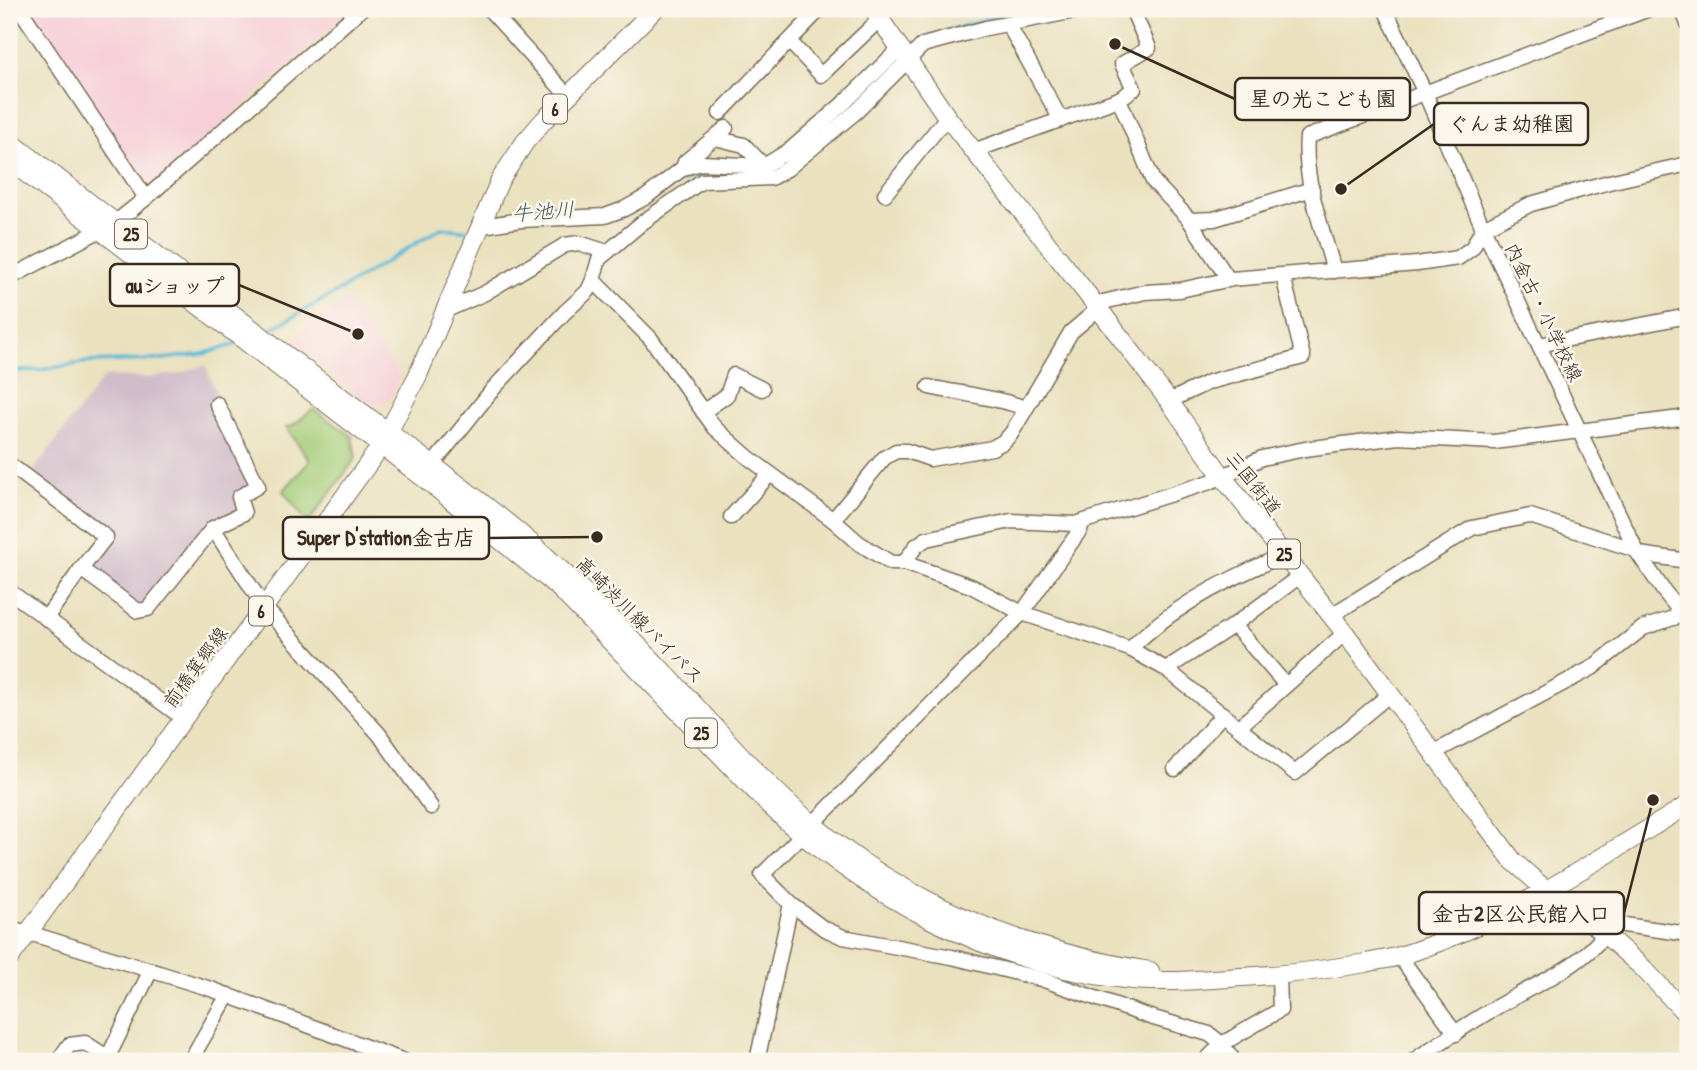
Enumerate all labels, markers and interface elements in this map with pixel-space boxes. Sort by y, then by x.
callout: 星の光こども園 [1235,78,1410,120]
text: 星の光こども園 [1250,84,1397,113]
road number: 6 [543,94,567,124]
callout: ぐんま幼稚園 [1434,103,1588,145]
text: ぐんま幼稚園 [1448,109,1574,138]
water label: 牛池川 [511,194,575,228]
road number: 25 [115,220,147,248]
street label: 内金古・小学校線 [1499,238,1589,386]
callout: auショップ [110,264,239,306]
text: auショップ [126,271,224,300]
street label: 三国街道 [1220,445,1288,521]
callout: Super D'station金古店 [283,517,489,559]
text: Super D'station金古店 [297,523,475,553]
road number: 25 [1268,540,1300,568]
street label: 高崎渋川線バイパス [570,550,710,690]
road number: 6 [249,596,273,626]
street label: 前橋箕郷線 [157,621,233,713]
road number: 25 [685,718,717,748]
callout: 金古2区公民館入口 [1419,892,1624,934]
text: 金古2区公民館入口 [1432,899,1610,928]

